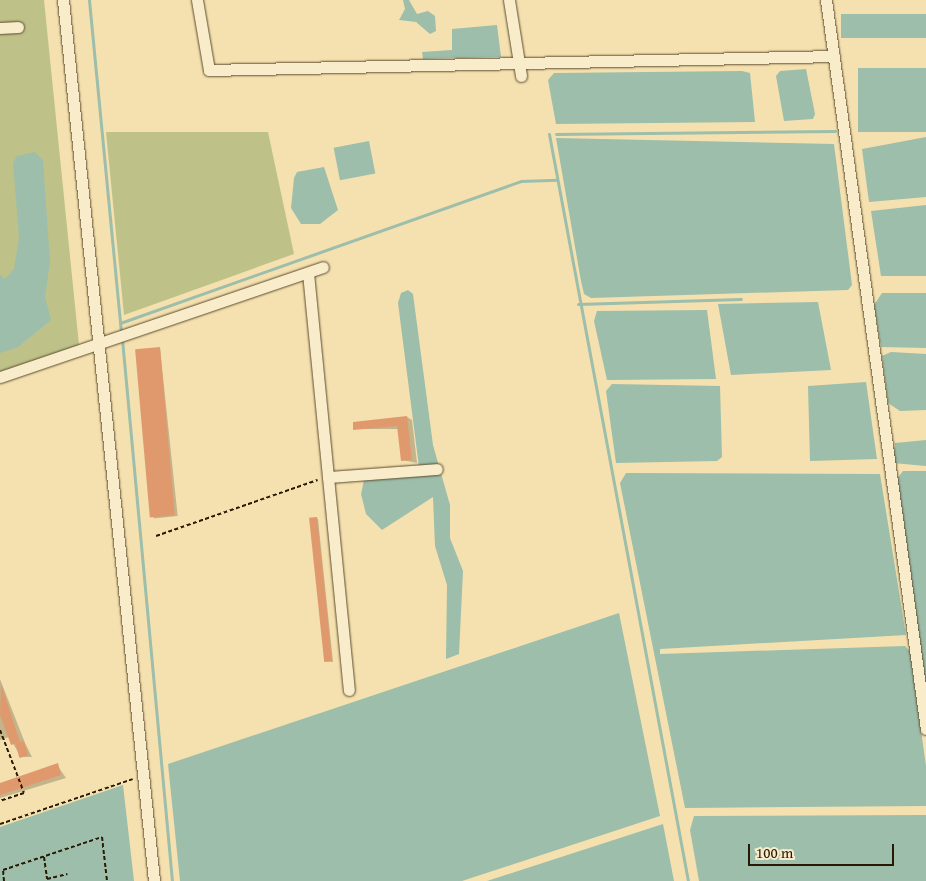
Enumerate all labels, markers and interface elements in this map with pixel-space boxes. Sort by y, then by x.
scale bar [751,834,897,866]
text: 100 m [756,842,793,863]

